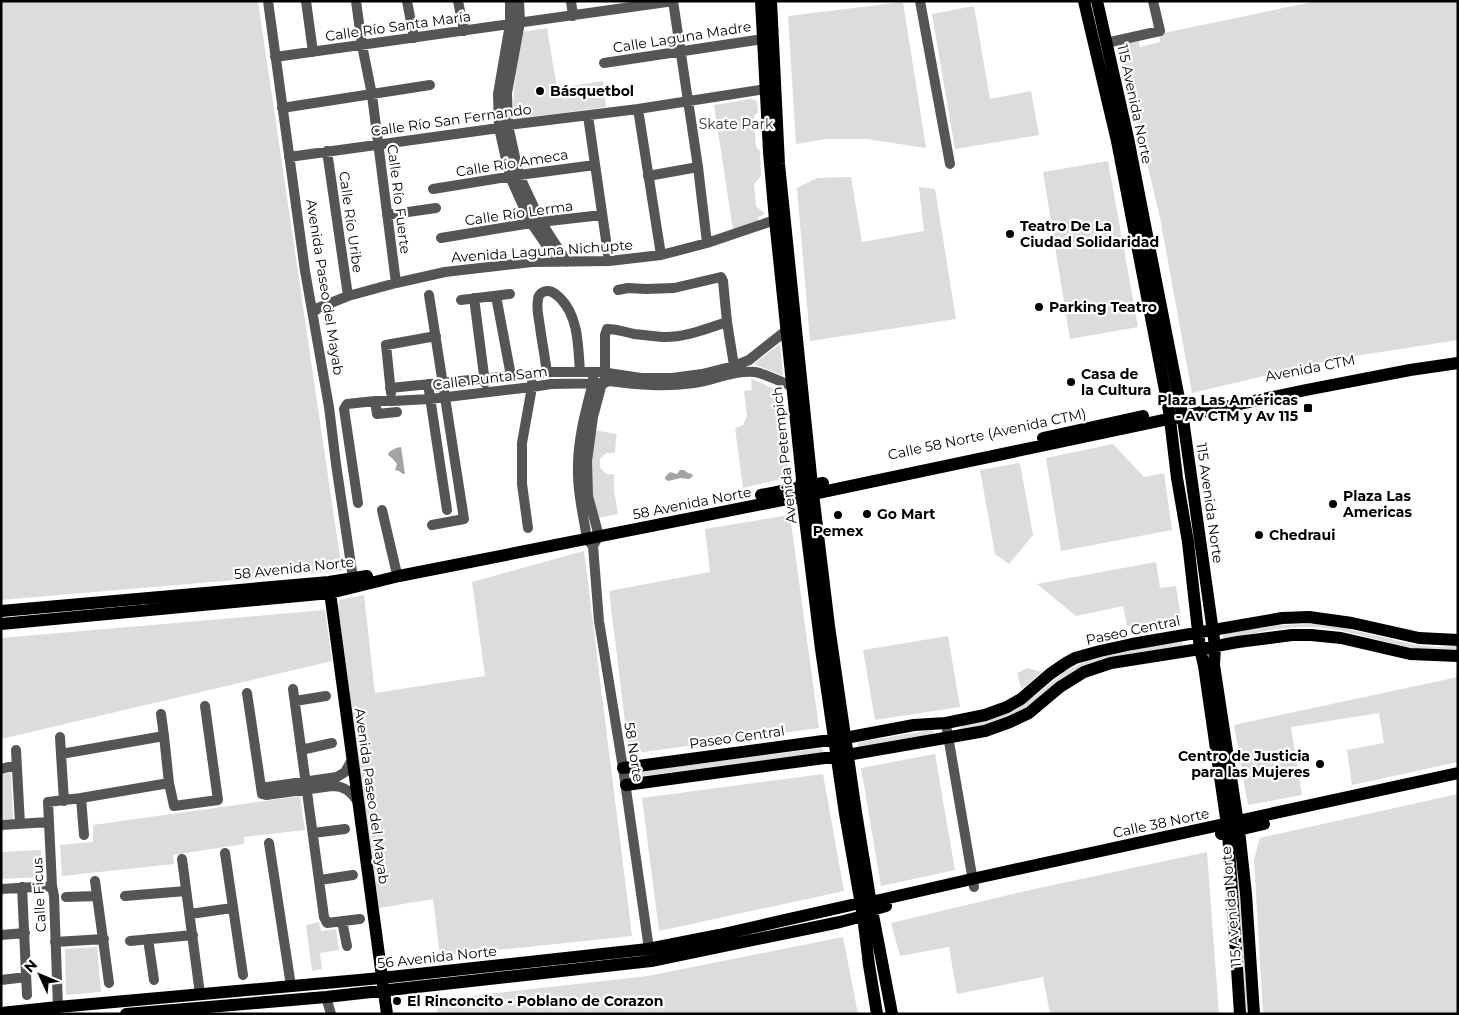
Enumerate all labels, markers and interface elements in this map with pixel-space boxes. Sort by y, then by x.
street label: Calle Río Santa María [324,7,472,45]
street label: Calle Laguna Madre [612,17,752,57]
street label: 115 Avenida Norte [1114,43,1156,165]
place label: Básquetbol [550,82,634,100]
marker: Básquetbol [534,85,546,97]
street label: Calle Río San Fernando [369,100,533,140]
park label: Skate Park [699,115,774,133]
street label: Calle Río Fuerte [383,143,415,255]
street label: Calle Río Ameca [455,145,569,181]
street label: Calle Río Uribe [335,170,367,274]
street label: Calle Río Lerma [464,196,574,230]
street label: Avenida Paseo del Mayab [302,198,348,376]
place label: Teatro De La Ciudad Solidaridad [1020,217,1159,251]
marker: Teatro De La Ciudad Solidaridad [1004,228,1016,240]
street label: Avenida Laguna Nichupte [450,236,634,266]
place label: Parking Teatro [1049,298,1157,316]
marker: Parking Teatro [1033,301,1045,313]
street label: Avenida CTM [1263,350,1357,386]
street label: Calle Punta Sam [431,362,549,394]
place label: Casa de la Cultura [1081,365,1151,399]
marker: Casa de la Cultura [1065,376,1077,388]
street label: Avenida Petempich [768,386,800,524]
place label: Plaza Las Américas - Av CTM y Av 115 [1157,391,1299,425]
marker: Plaza Las Américas - Av CTM y Av 115 [1302,402,1314,414]
street label: Calle 58 Norte (Avenida CTM) [886,404,1088,464]
street label: 115 Avenida Norte [1193,441,1227,565]
street label: 58 Avenida Norte [631,483,753,523]
place label: Plaza Las Americas [1342,487,1412,521]
marker: Plaza Las Americas [1327,498,1339,510]
place label: Go Mart [877,505,935,523]
marker: Go Mart [861,508,873,520]
marker: Pemex [832,509,844,521]
place label: Pemex [813,522,864,540]
place label: Chedraui [1269,526,1335,544]
marker: Chedraui [1253,529,1265,541]
street label: 58 Avenida Norte [233,553,355,583]
street label: Paseo Central [1084,611,1182,649]
street label: Avenida Paseo del Mayab [351,707,393,885]
street label: 58 Norte [620,721,648,783]
street label: Paseo Central [688,721,786,753]
place label: Centro de Justicia para las Mujeres [1178,747,1311,781]
marker: Centro de Justicia para las Mujeres [1314,758,1326,770]
street label: Calle 38 Norte [1111,804,1211,842]
street label: 115 Avenida Norte [1217,846,1245,968]
street label: Calle Ficus [28,857,50,933]
street label: 56 Avenida Norte [376,942,498,972]
north arrow [15,950,65,1000]
text: N [20,956,41,976]
place label: El Rinconcito - Poblano de Corazon [407,992,663,1010]
marker: El Rinconcito - Poblano de Corazon [391,995,403,1007]

